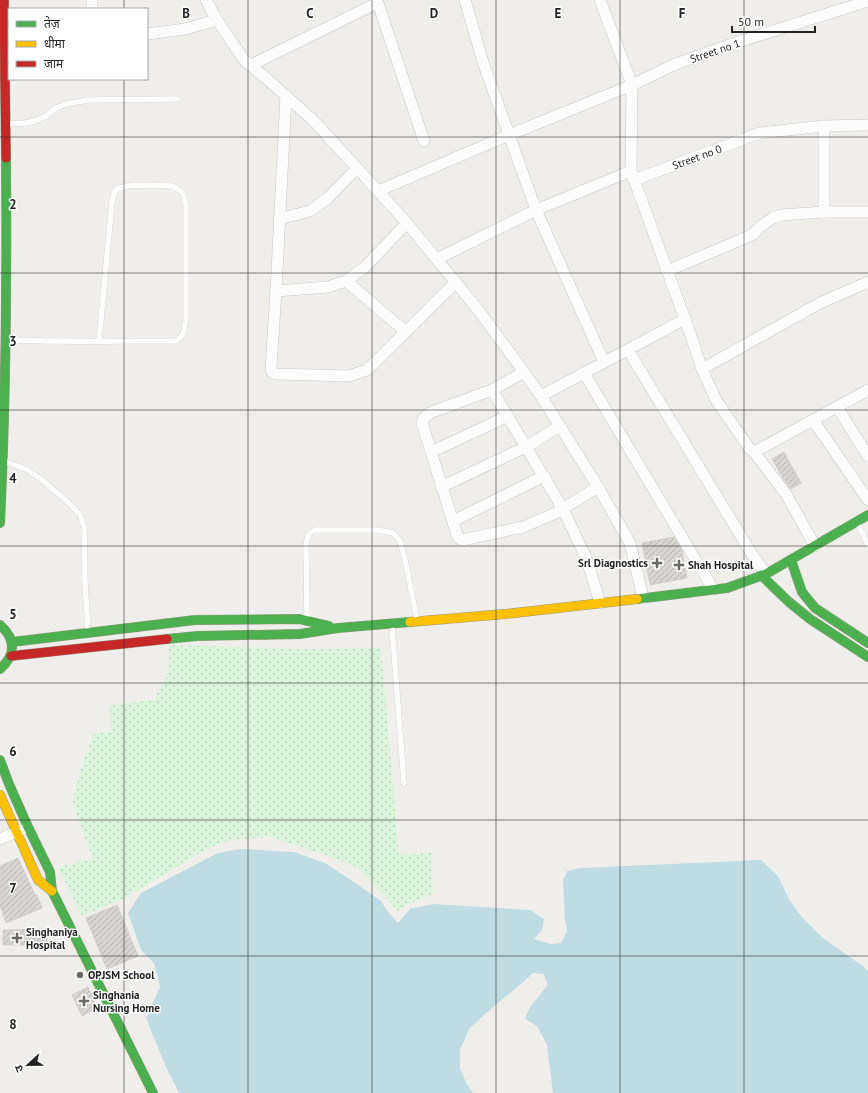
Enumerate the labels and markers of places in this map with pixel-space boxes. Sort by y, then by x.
place label: Srl Diagnostics [578,556,648,570]
marker: Srl Diagnostics [651,557,663,569]
place label: Shah Hospital [688,558,754,572]
marker: Shah Hospital [673,559,685,571]
place label: Singhaniya Hospital [26,925,78,952]
marker: Singhaniya Hospital [11,932,23,944]
place label: OPJSM School [88,968,155,982]
marker: OPJSM School [75,970,85,980]
place label: Singhania Nursing Home [93,988,160,1015]
marker: Singhania Nursing Home [78,995,90,1007]

